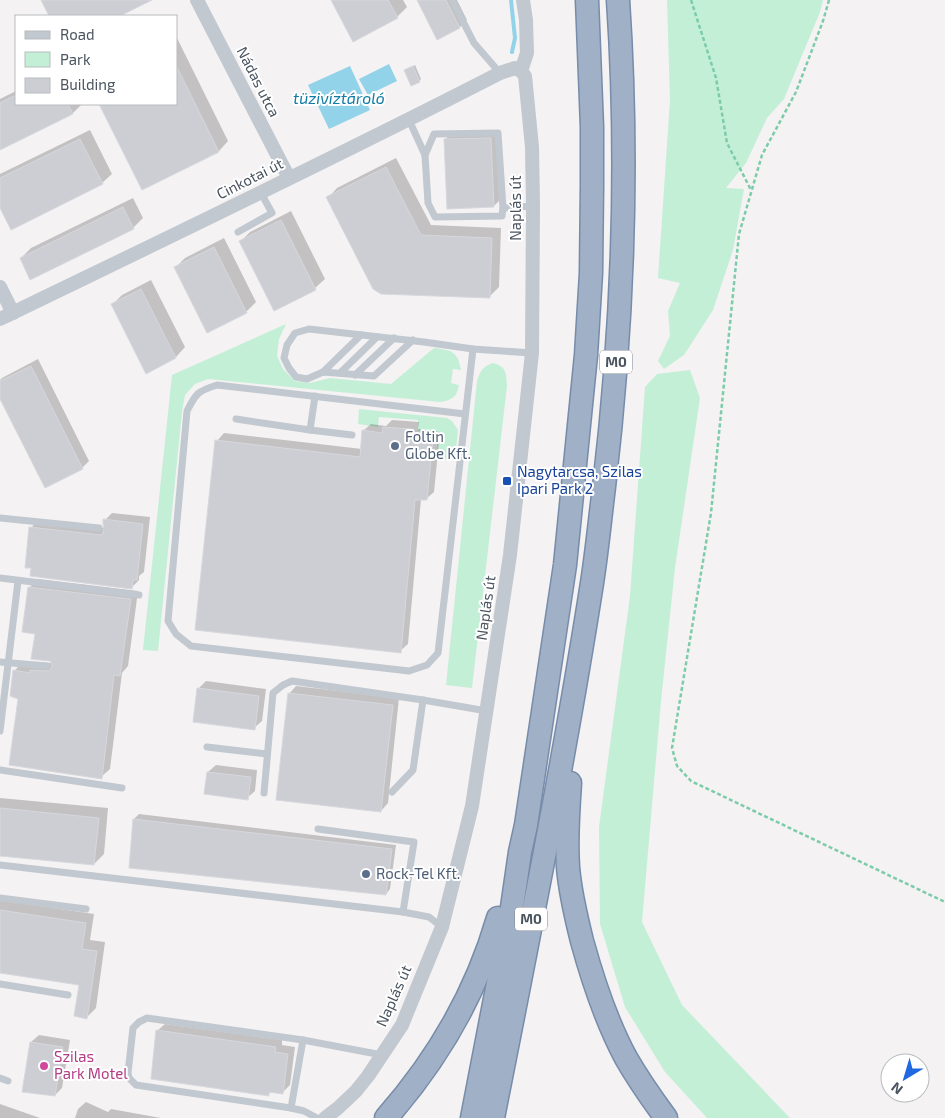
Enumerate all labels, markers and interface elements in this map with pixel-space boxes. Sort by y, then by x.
legend [15,15,178,105]
text: Road [60,25,95,43]
street label: Nádas utca [234,43,284,120]
text: Park [60,50,91,68]
text: Building [60,75,116,93]
water label: tüzivíztároló [293,88,385,107]
street label: Cinkotai út [213,154,286,203]
street label: Naplás út [506,175,524,241]
road number: M0 [600,351,632,374]
place label: Foltin Globe Kft. [405,427,471,462]
marker: Foltin Globe Kft. [389,440,401,452]
place label: Nagytarcsa, Szilas Ipari Park 2 [517,462,642,497]
marker: Nagytarcsa, Szilas Ipari Park 2 [501,475,513,487]
street label: Naplás út [472,574,499,642]
place label: Rock-Tel Kft. [376,864,460,882]
marker: Rock-Tel Kft. [360,868,372,880]
road number: M0 [515,908,547,931]
street label: Naplás út [372,962,415,1029]
place label: Szilas Park Motel [54,1047,128,1082]
north arrow [880,1053,930,1103]
marker: Szilas Park Motel [38,1060,50,1072]
text: N [887,1079,906,1098]

